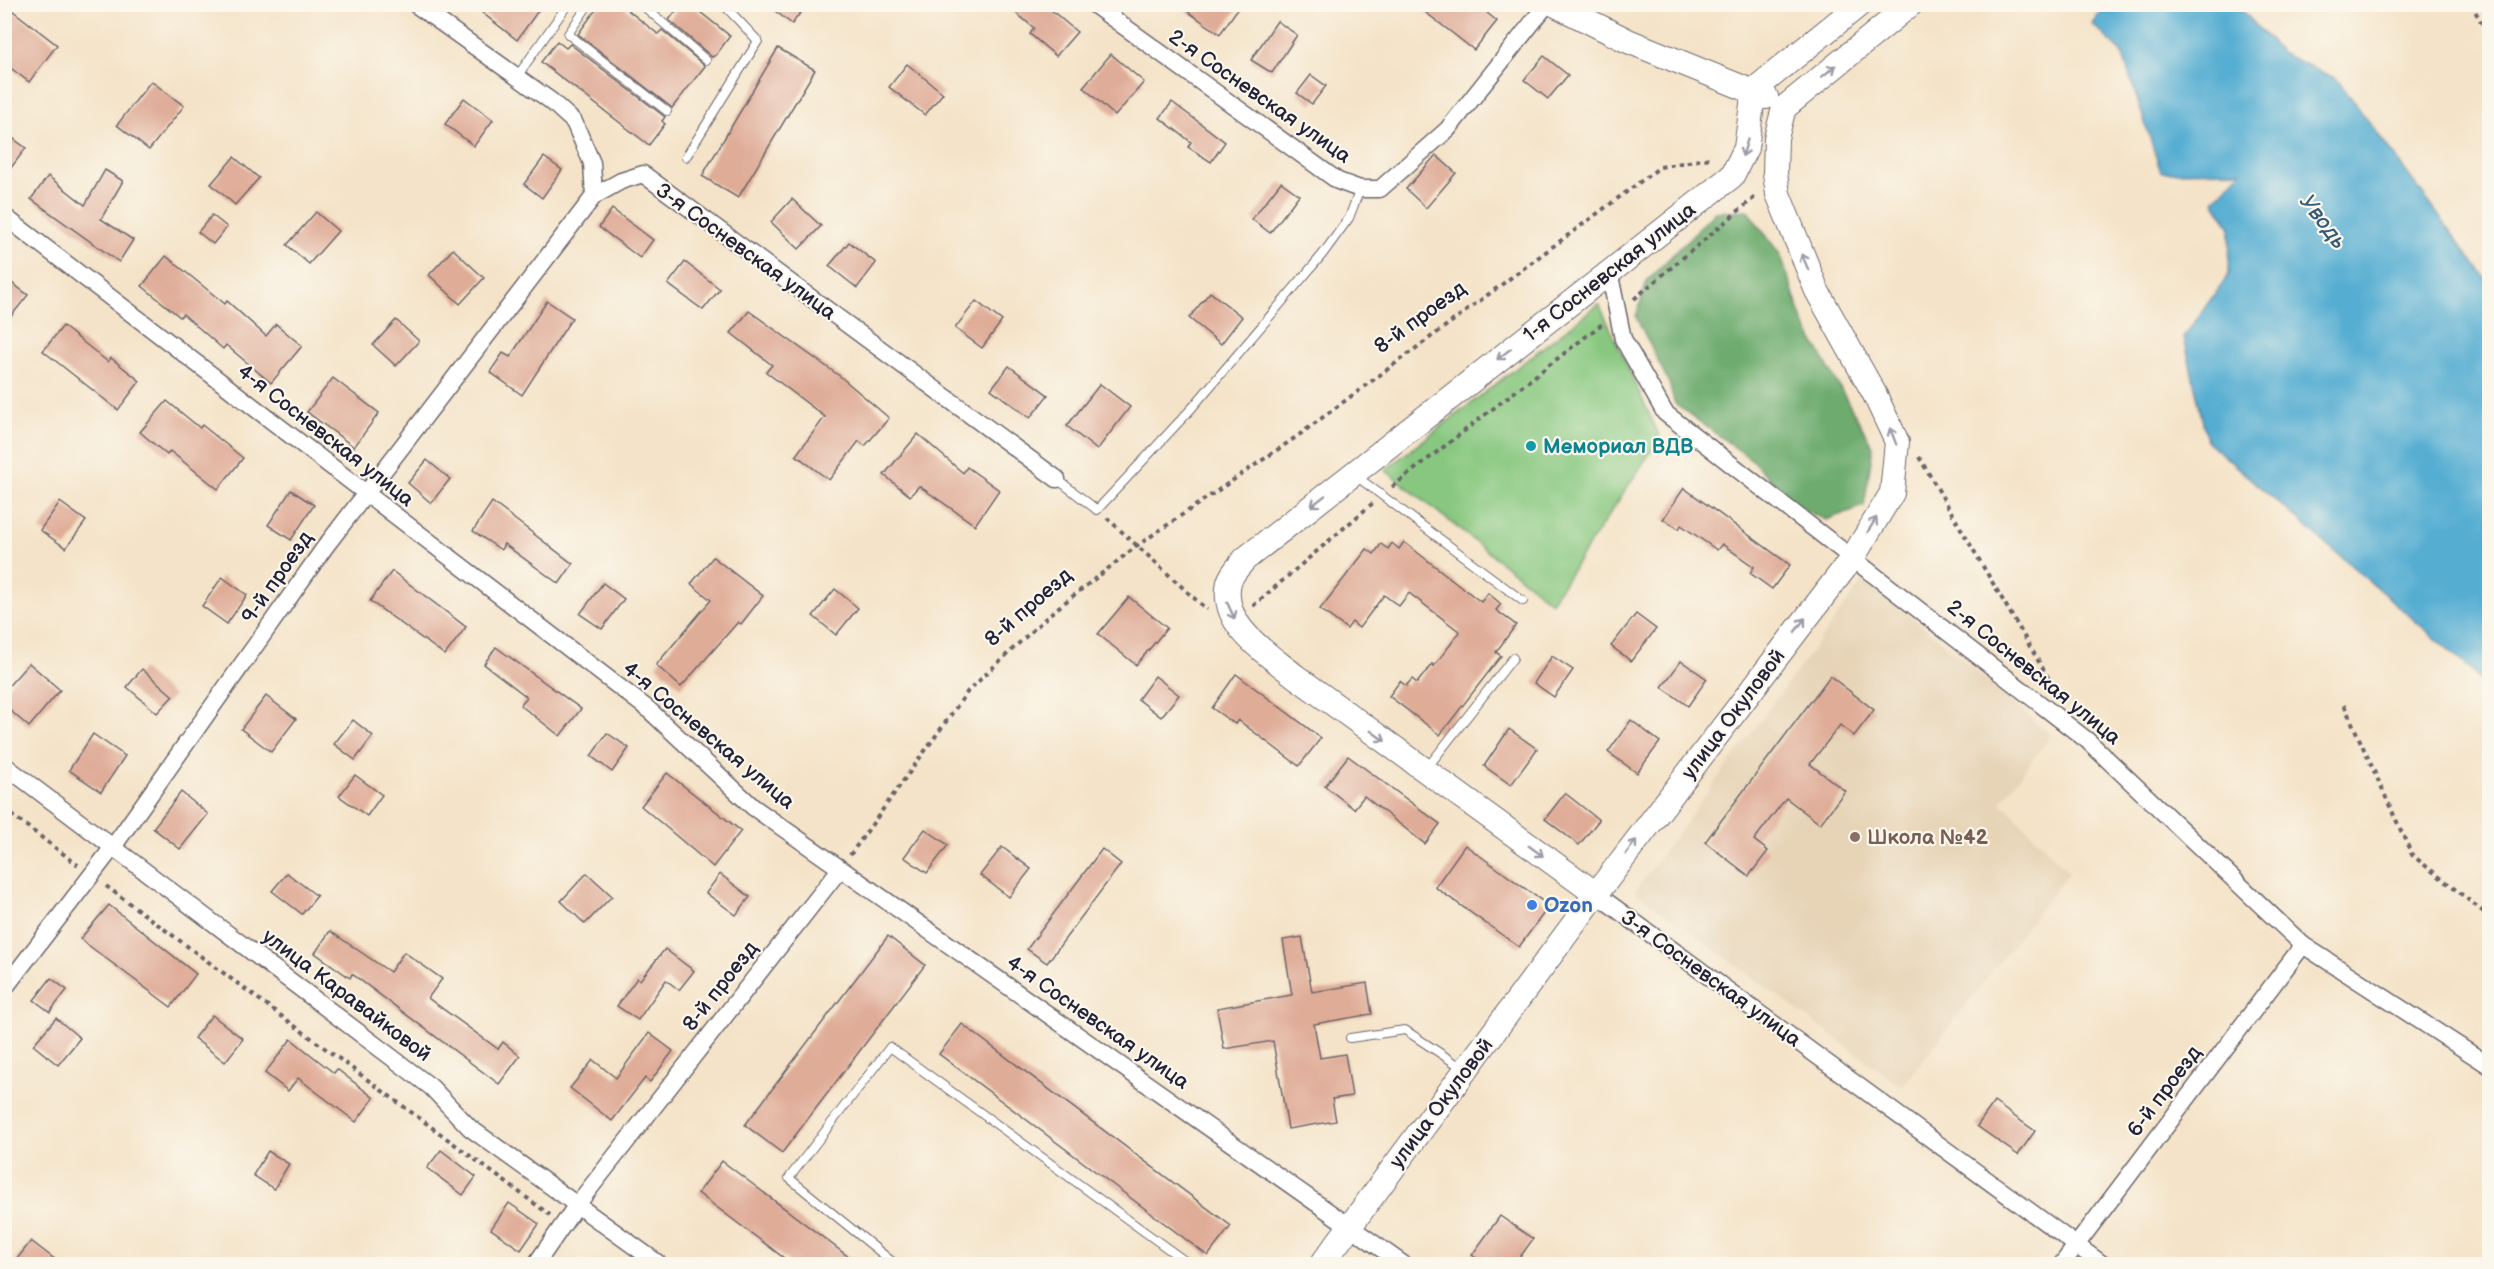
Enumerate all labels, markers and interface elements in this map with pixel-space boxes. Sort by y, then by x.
street label: 2-я Сосневская улица [1164,24,1356,169]
one-way arrow [1821,64,1837,77]
one-way arrow [1739,138,1750,157]
street label: 3-я Сосневская улица [651,178,841,326]
water label: Уводь [2293,189,2352,255]
street label: 1-я Сосневская улица [1518,197,1701,348]
one-way arrow [1799,254,1810,272]
street label: 8-й проезд [1370,276,1471,359]
one-way arrow [1496,348,1512,361]
street label: 4-я Сосневская улица [233,359,419,512]
one-way arrow [1887,427,1898,445]
place label: Мемориал ВДВ [1543,434,1693,459]
marker: Мемориал ВДВ [1524,439,1538,453]
one-way arrow [1310,495,1326,508]
one-way arrow [1867,517,1879,534]
street label: 9-й проезд [236,526,318,628]
street label: 8-й проезд [980,563,1077,652]
street label: 2-я Сосневская улица [1942,595,2126,751]
one-way arrow [1226,601,1238,619]
one-way arrow [1794,618,1807,634]
street label: улица Окуловой [1676,644,1790,784]
street label: 4-я Сосневская улица [618,656,800,815]
one-way arrow [1369,730,1385,743]
place label: Школа №42 [1867,825,1989,850]
marker: Школа №42 [1848,830,1862,844]
one-way arrow [1625,840,1638,856]
one-way arrow [1528,844,1544,857]
place label: Ozon [1544,893,1593,918]
marker: Ozon [1525,898,1539,912]
street label: 3-я Сосневская улица [1616,905,1806,1053]
street label: улица Каравайковой [257,924,436,1067]
street label: 8-й проезд [678,936,763,1036]
street label: 4-я Сосневская улица [1002,950,1194,1095]
street label: улица Окуловой [1384,1033,1498,1173]
street label: 6-й проезд [2122,1041,2207,1142]

